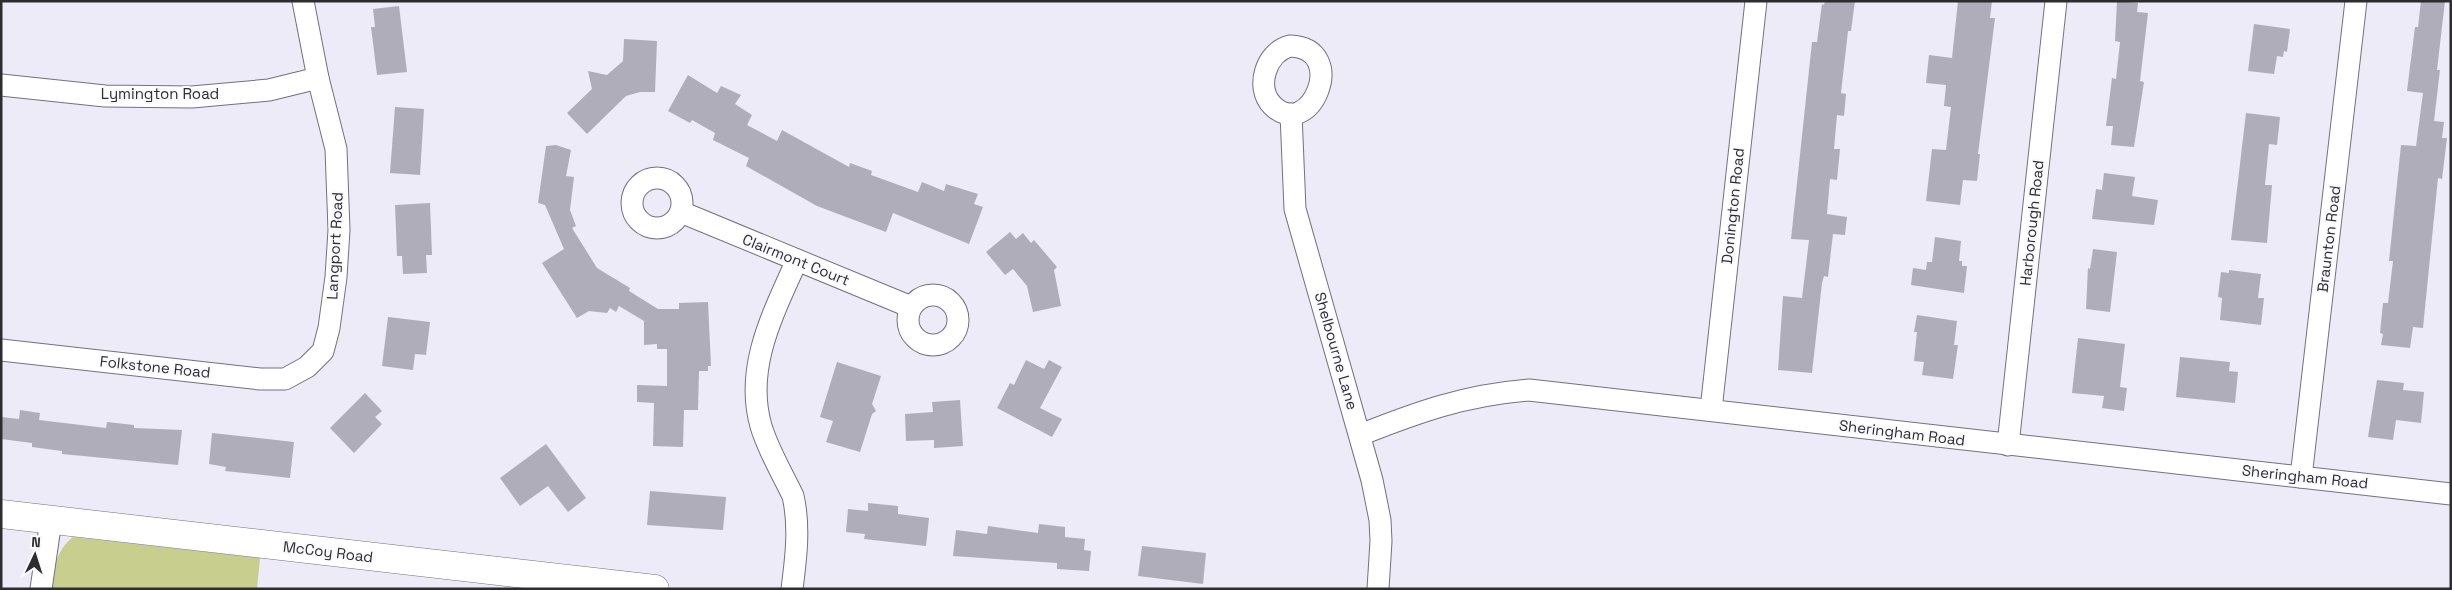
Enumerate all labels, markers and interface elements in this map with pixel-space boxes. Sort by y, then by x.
street label: Lymington Road [101,84,219,103]
street label: Donington Road [1717,147,1748,265]
street label: Harborough Road [2015,159,2048,287]
street label: Braunton Road [2313,184,2344,294]
street label: Langport Road [322,192,347,300]
street label: Clairmont Court [740,229,853,290]
street label: Shelbourne Lane [1311,290,1362,412]
street label: Folkstone Road [99,351,211,382]
street label: Sheringham Road [1838,415,1966,450]
street label: Sheringham Road [2241,460,2369,493]
north arrow [10,530,60,580]
text: N [31,533,41,551]
street label: McCoy Road [282,537,374,566]

